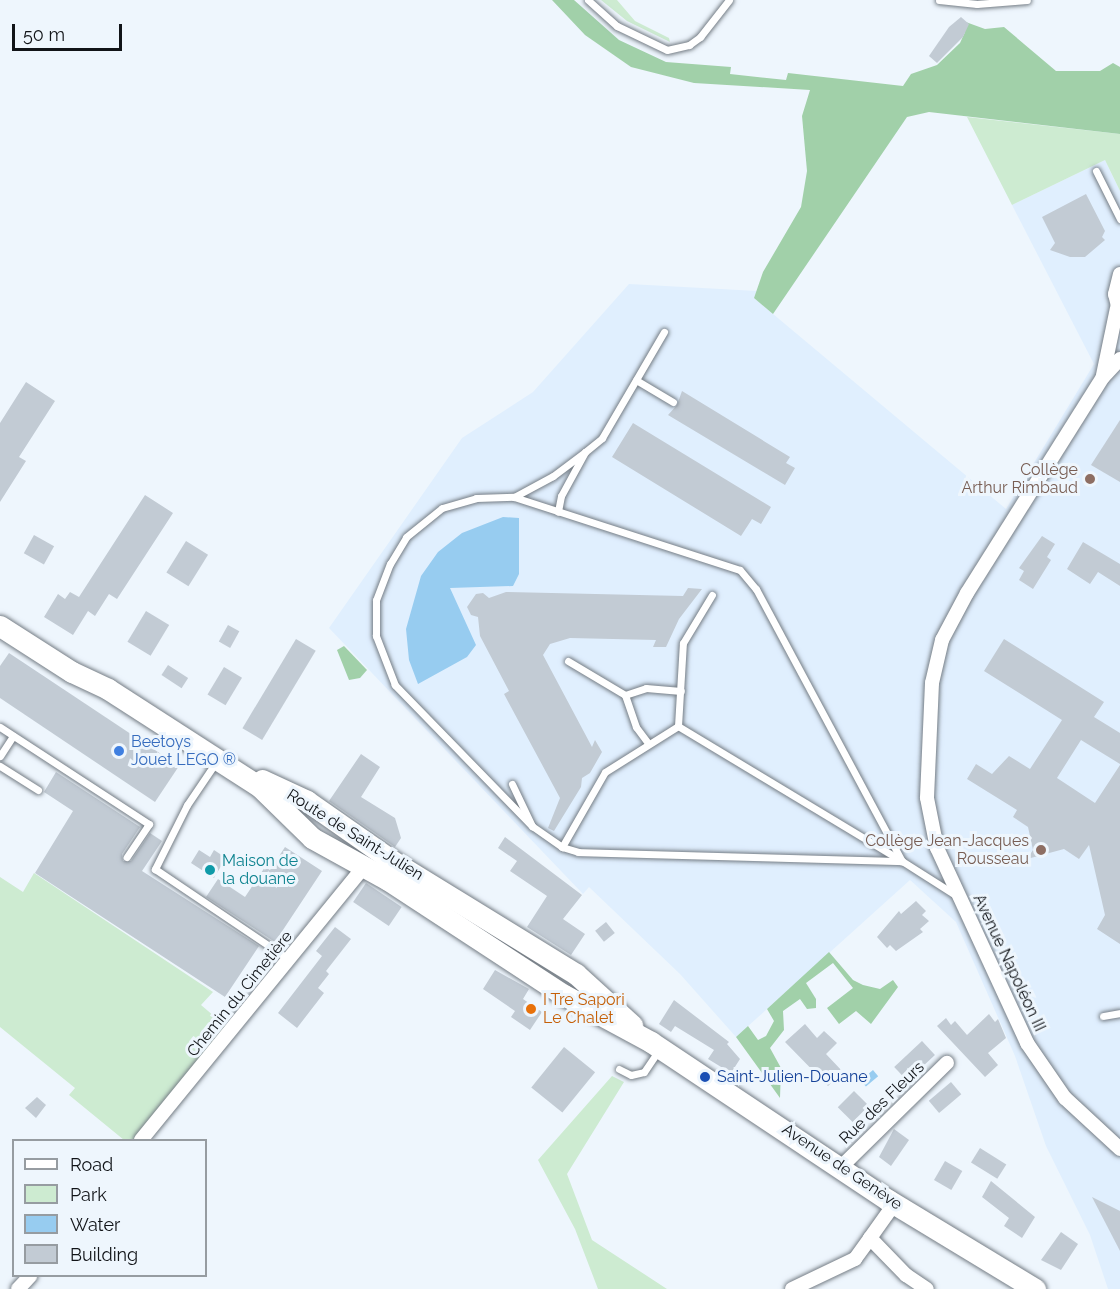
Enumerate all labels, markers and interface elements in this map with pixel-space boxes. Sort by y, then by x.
scale bar [15,12,124,50]
text: 50 m [23,24,65,45]
place label: Collège Arthur Rimbaud [961,460,1078,498]
marker: Collège Arthur Rimbaud [1083,472,1097,486]
place label: Beetoys Jouet LEGO ® [131,732,236,770]
marker: Beetoys Jouet LEGO ® [112,744,126,758]
street label: Route de Saint-Julien [283,785,427,885]
place label: Collège Jean-Jacques Rousseau [865,831,1029,869]
marker: Collège Jean-Jacques Rousseau [1034,843,1048,857]
place label: Maison de la douane [222,851,298,889]
marker: Maison de la douane [203,863,217,877]
street label: Avenue Napoléon III [969,891,1049,1035]
street label: Chemin du Cimetière [183,927,297,1061]
place label: I Tre Sapori Le Chalet [543,990,625,1028]
marker: I Tre Sapori Le Chalet [524,1002,538,1016]
street label: Rue des Fleurs [836,1058,928,1148]
place label: Saint-Julien-Douane [717,1067,868,1087]
marker: Saint-Julien-Douane [698,1070,712,1084]
street label: Avenue de Genève [778,1120,906,1214]
legend [12,1139,207,1277]
text: Road [70,1154,113,1175]
text: Park [70,1184,107,1205]
text: Water [70,1214,120,1235]
text: Building [70,1244,138,1265]

